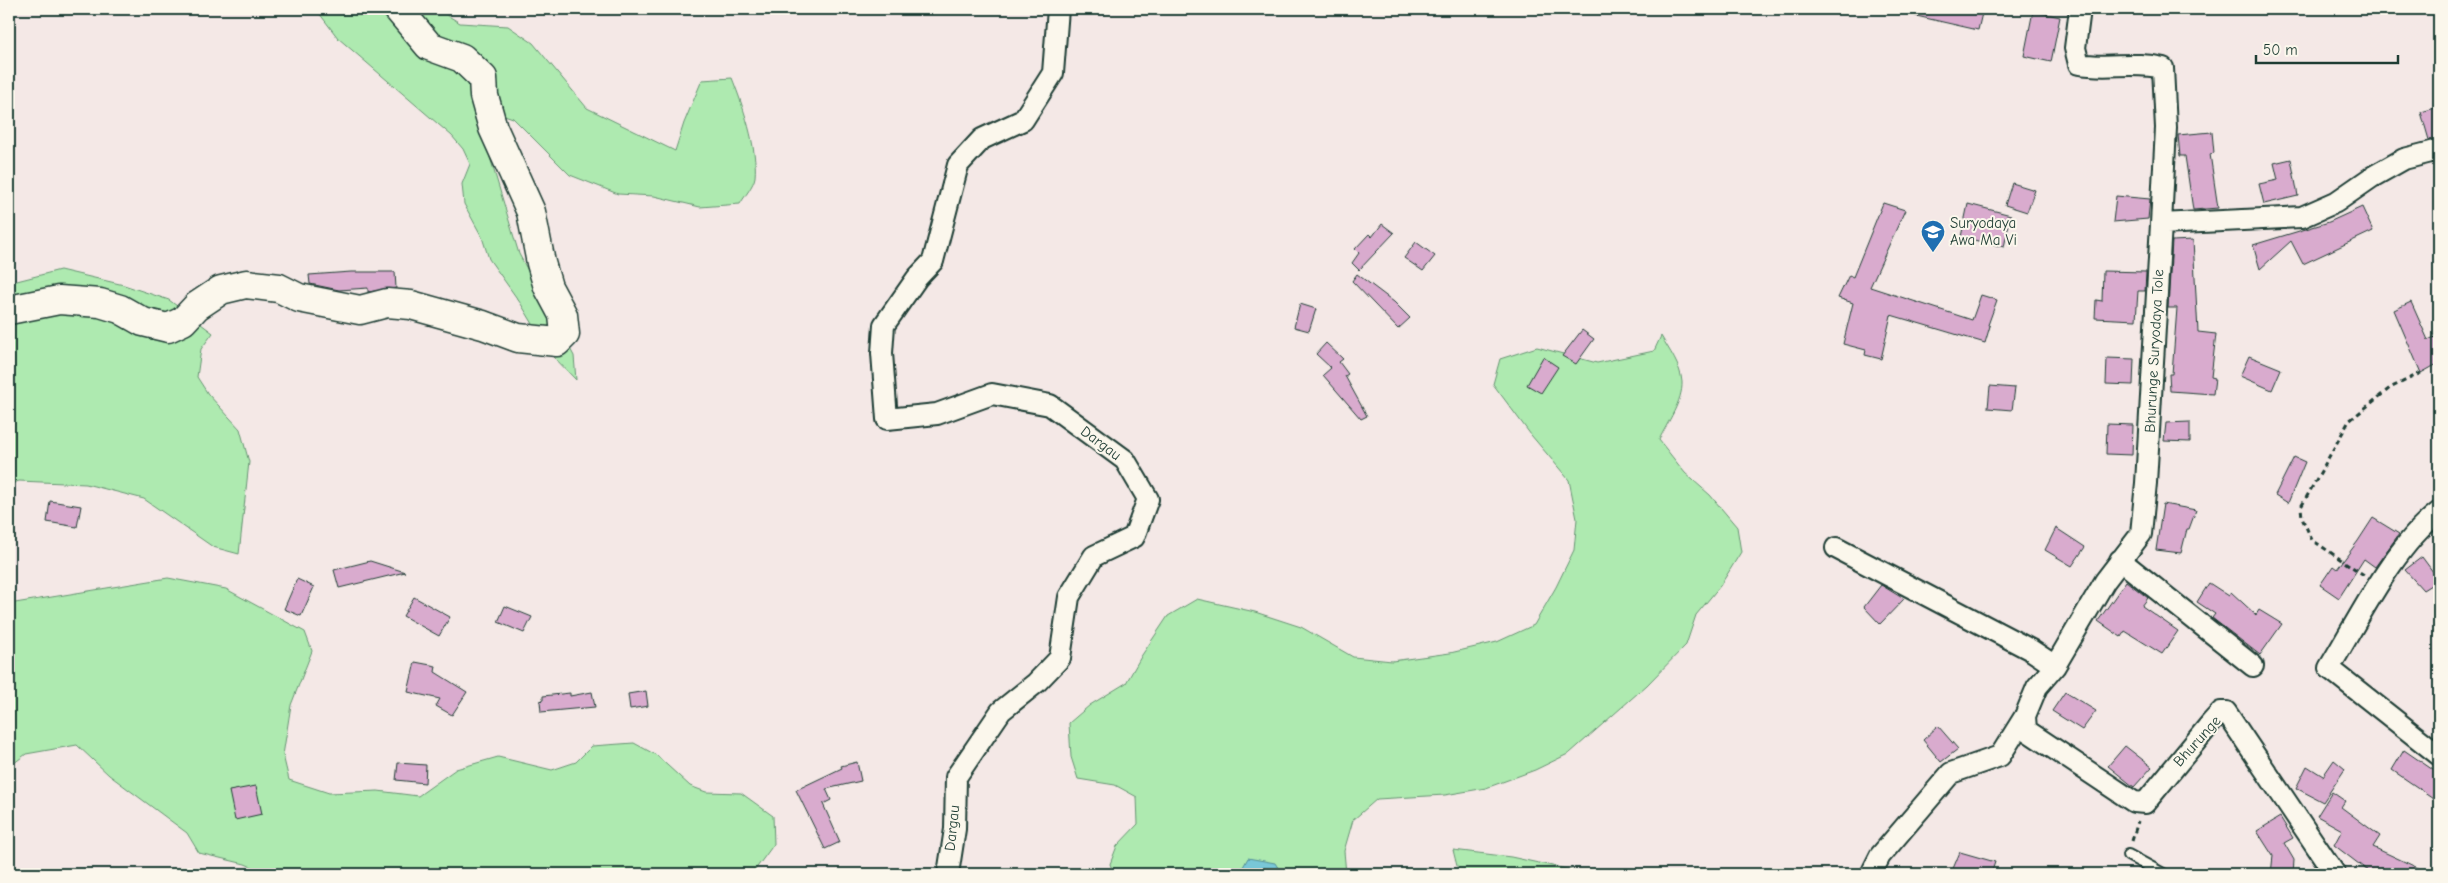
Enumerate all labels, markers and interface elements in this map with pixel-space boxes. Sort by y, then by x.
scale bar [2256,32,2398,64]
text: 50 m [2263,41,2298,59]
place label: Suryodaya Awa Ma Vi [1950,214,2017,249]
school or university icon: Suryodaya Awa Ma Vi [1920,219,1946,253]
street label: Bhurunge Suryodaya Tole [2141,268,2167,433]
street label: Dargau [1077,422,1125,464]
street label: Bhurunge [2169,711,2225,770]
street label: Dargau [941,804,963,852]

